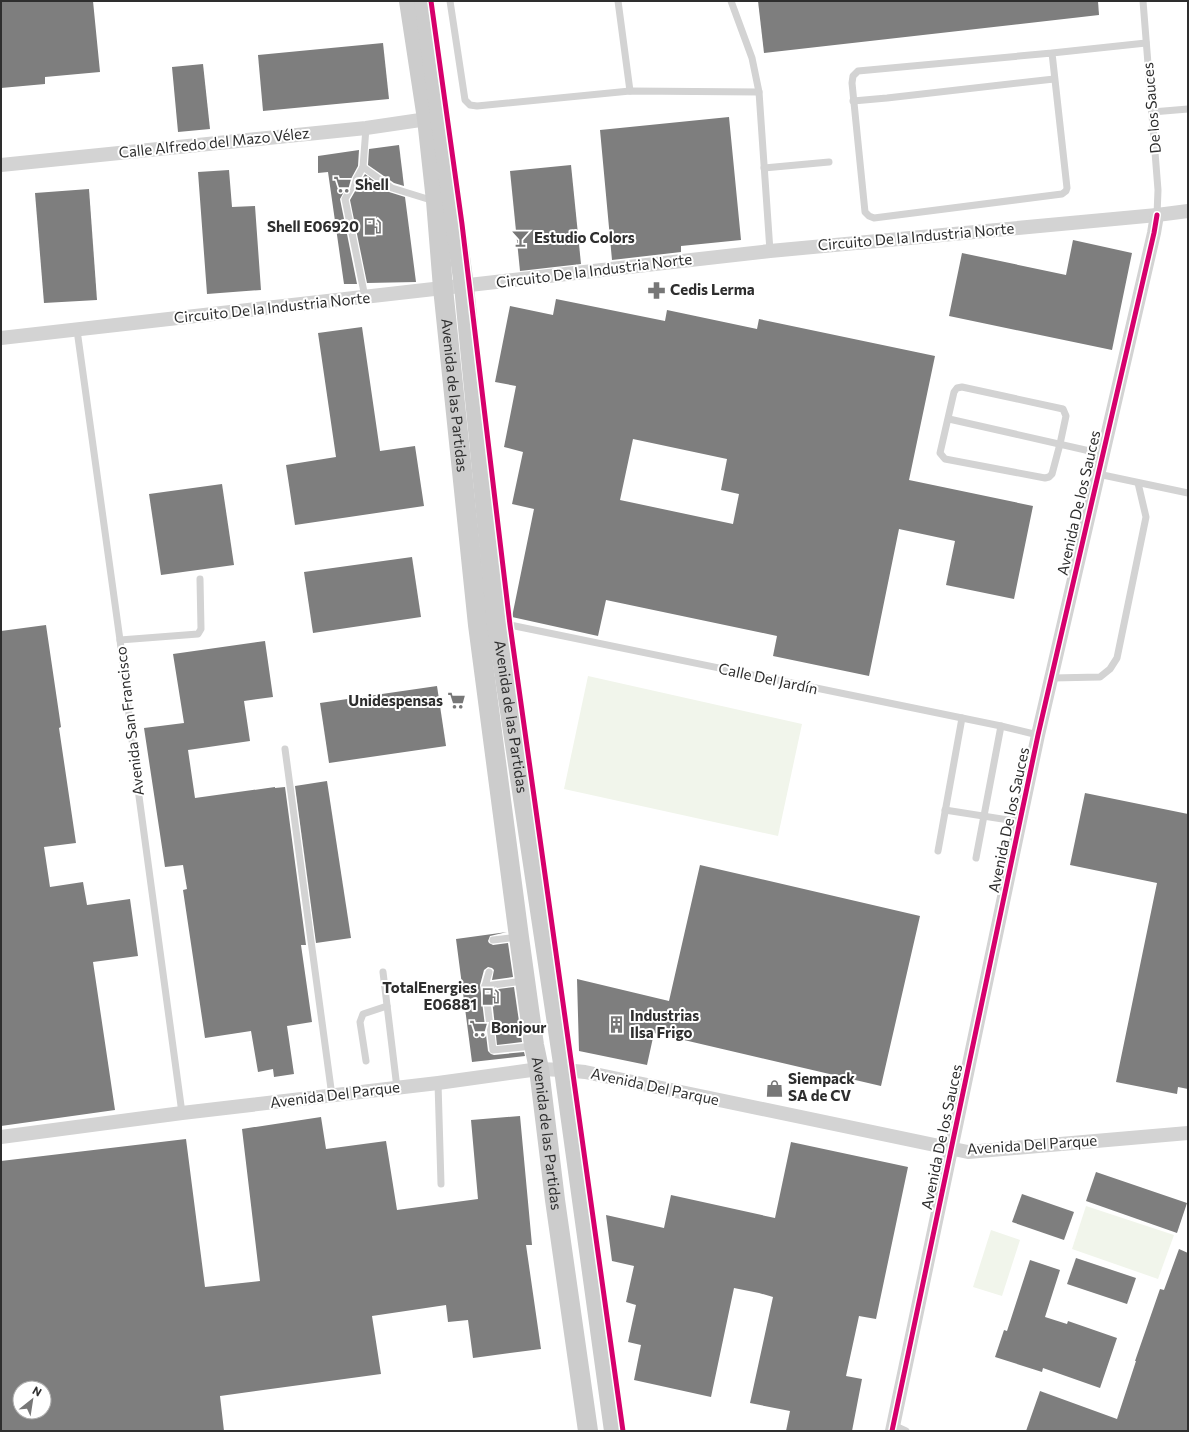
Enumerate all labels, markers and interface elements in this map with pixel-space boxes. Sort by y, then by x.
street label: De los Sauces [1138,62,1164,154]
street label: Calle Alfredo del Mazo Vélez [118,123,310,161]
supermarket icon: Shell [332,175,352,195]
place label: Shell [355,175,389,193]
place label: Shell E06920 [267,217,359,235]
fuel station icon: Shell E06920 [362,217,382,237]
street label: Circuito De la Industria Norte [817,218,1015,254]
bar icon: Estudio Colors [511,228,531,248]
place label: Estudio Colors [534,228,635,246]
street label: Circuito De la Industria Norte [495,249,693,291]
pharmacy icon: Cedis Lerma [647,280,667,300]
place label: Cedis Lerma [670,280,755,298]
street label: Circuito De la Industria Norte [173,288,371,326]
street label: Avenida de las Partidas [438,317,472,473]
street label: Avenida De los Sauces [1053,428,1104,577]
street label: Avenida de las Partidas [491,639,532,794]
street label: Avenida San Francisco [111,645,147,797]
street label: Calle Del Jardín [717,659,820,697]
place label: Unidespensas [348,691,443,709]
supermarket icon: Unidespensas [446,691,466,711]
street label: Avenida De los Sauces [984,745,1032,894]
place label: TotalEnergies E06881 [382,978,477,1013]
fuel station icon: TotalEnergies E06881 [480,987,500,1007]
place label: Industrias Ilsa Frigo [630,1006,699,1041]
building icon: Industrias Ilsa Frigo [607,1015,627,1035]
supermarket icon: Bonjour [468,1018,488,1038]
place label: Bonjour [491,1018,546,1036]
street label: Avenida de las Partidas [529,1055,566,1211]
street label: Avenida De los Sauces [917,1062,965,1211]
street label: Avenida Del Parque [589,1064,721,1108]
place label: Siempack SA de CV [788,1069,855,1104]
street label: Avenida Del Parque [269,1077,401,1111]
shop icon: Siempack SA de CV [765,1078,785,1098]
street label: Avenida Del Parque [966,1130,1098,1158]
north arrow [12,1380,52,1420]
text: N [30,1383,44,1399]

